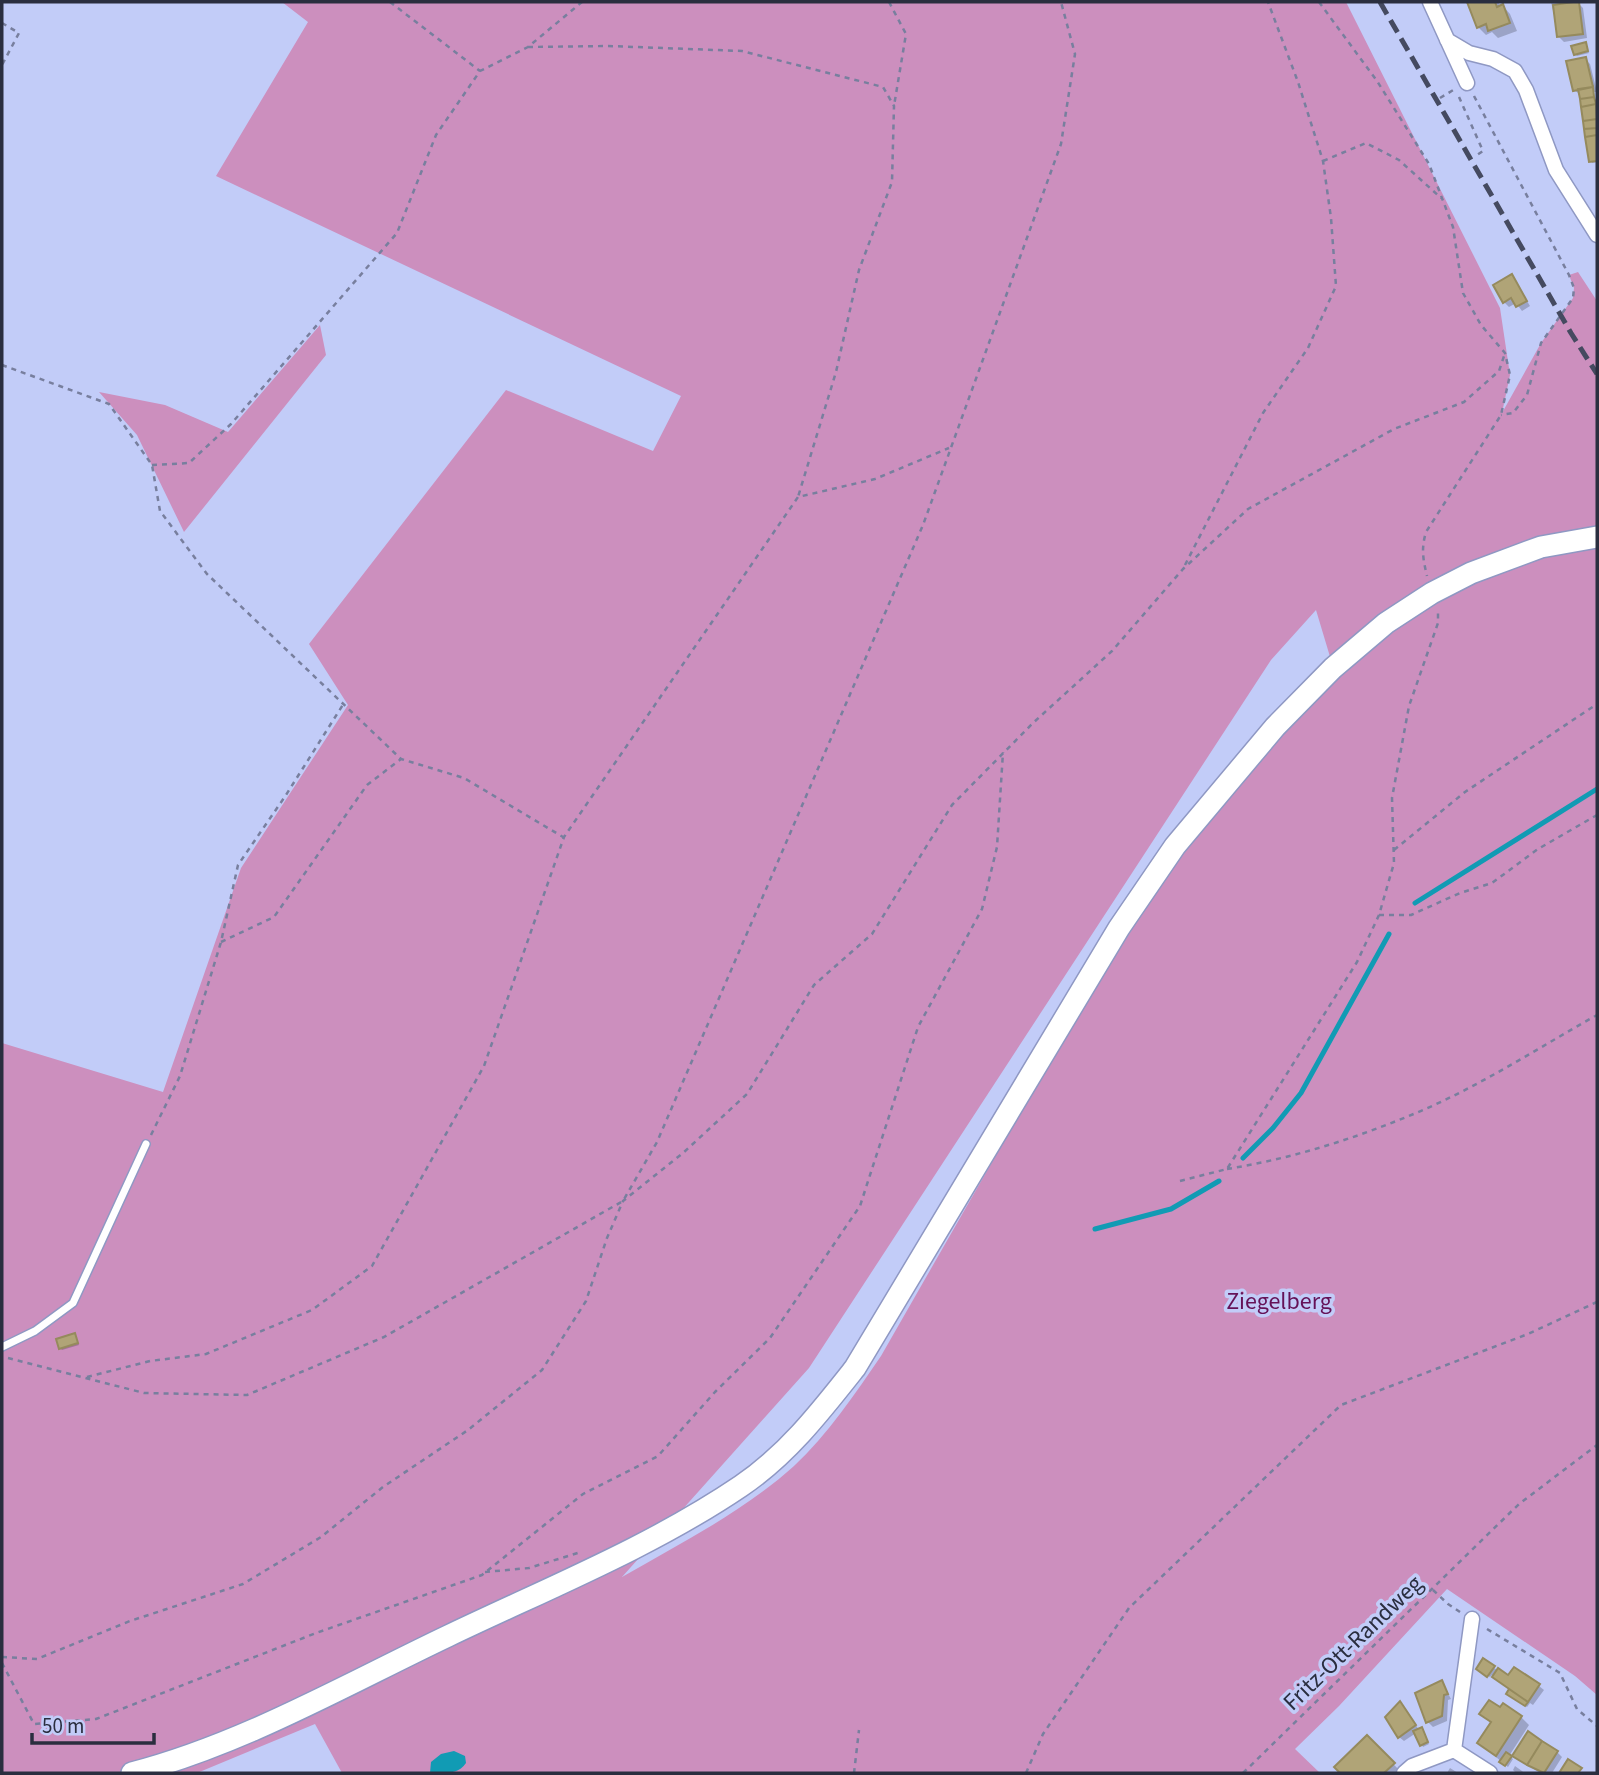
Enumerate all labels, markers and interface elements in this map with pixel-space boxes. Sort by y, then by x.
park label: Ziegelberg [1226,1284,1332,1319]
street label: Fritz-Ott-Randweg [1275,1567,1431,1719]
scale bar [32,1702,154,1746]
text: 50 m [42,1711,84,1741]

